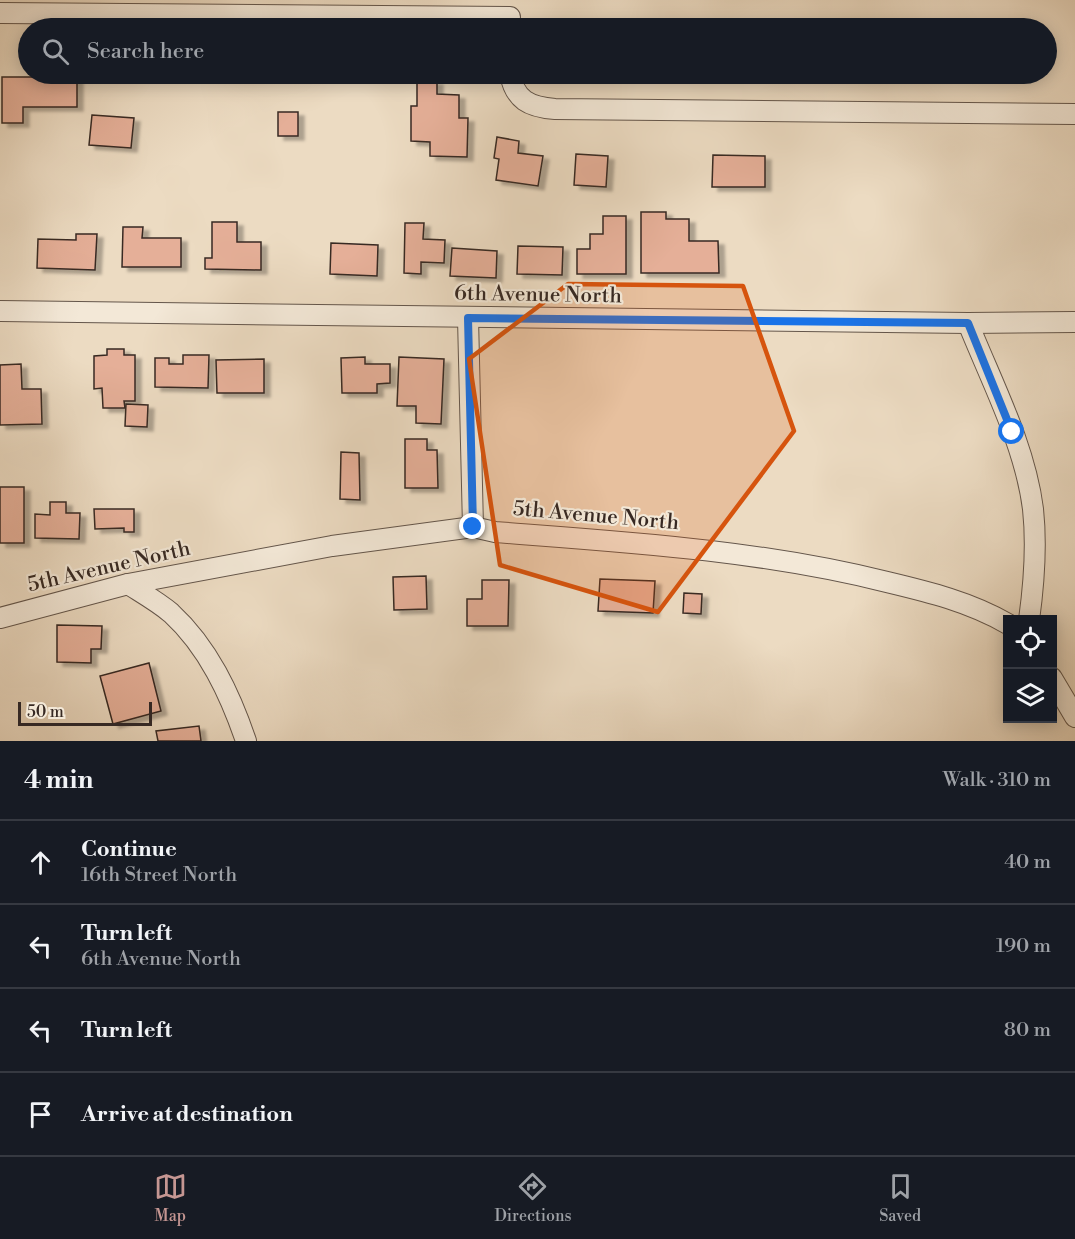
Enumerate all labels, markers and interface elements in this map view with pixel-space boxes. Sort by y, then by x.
search box [18,18,1057,84]
icon: search [39,35,72,68]
text: Search here [87,38,204,65]
street label: 6th Avenue North [454,281,623,309]
route start [998,418,1024,444]
street label: 5th Avenue North [512,496,681,536]
route end [459,513,485,539]
street label: 5th Avenue North [25,535,194,598]
map controls [1003,615,1057,723]
button: locate [1003,615,1057,669]
button: layers [1003,669,1057,723]
scale bar [18,699,152,726]
text: 50 m [27,702,64,722]
text: 4 min [24,764,94,796]
text: Walk · 310 m [943,768,1051,793]
text: Continue [81,836,177,863]
icon: ahead [24,846,57,879]
text: 40 m [1004,850,1051,875]
text: 16th Street North [81,863,237,888]
text: Turn left [81,920,172,947]
icon: left [24,930,57,963]
text: 190 m [996,934,1051,959]
text: 6th Avenue North [81,947,241,972]
icon: left [24,1014,57,1047]
text: Turn left [81,1017,172,1044]
text: 80 m [1004,1018,1051,1043]
icon: arrive [24,1098,57,1131]
text: Arrive at destination [81,1101,293,1128]
tab: Map [154,1170,187,1226]
tab: Directions [494,1170,572,1226]
tab: Saved [879,1170,921,1226]

